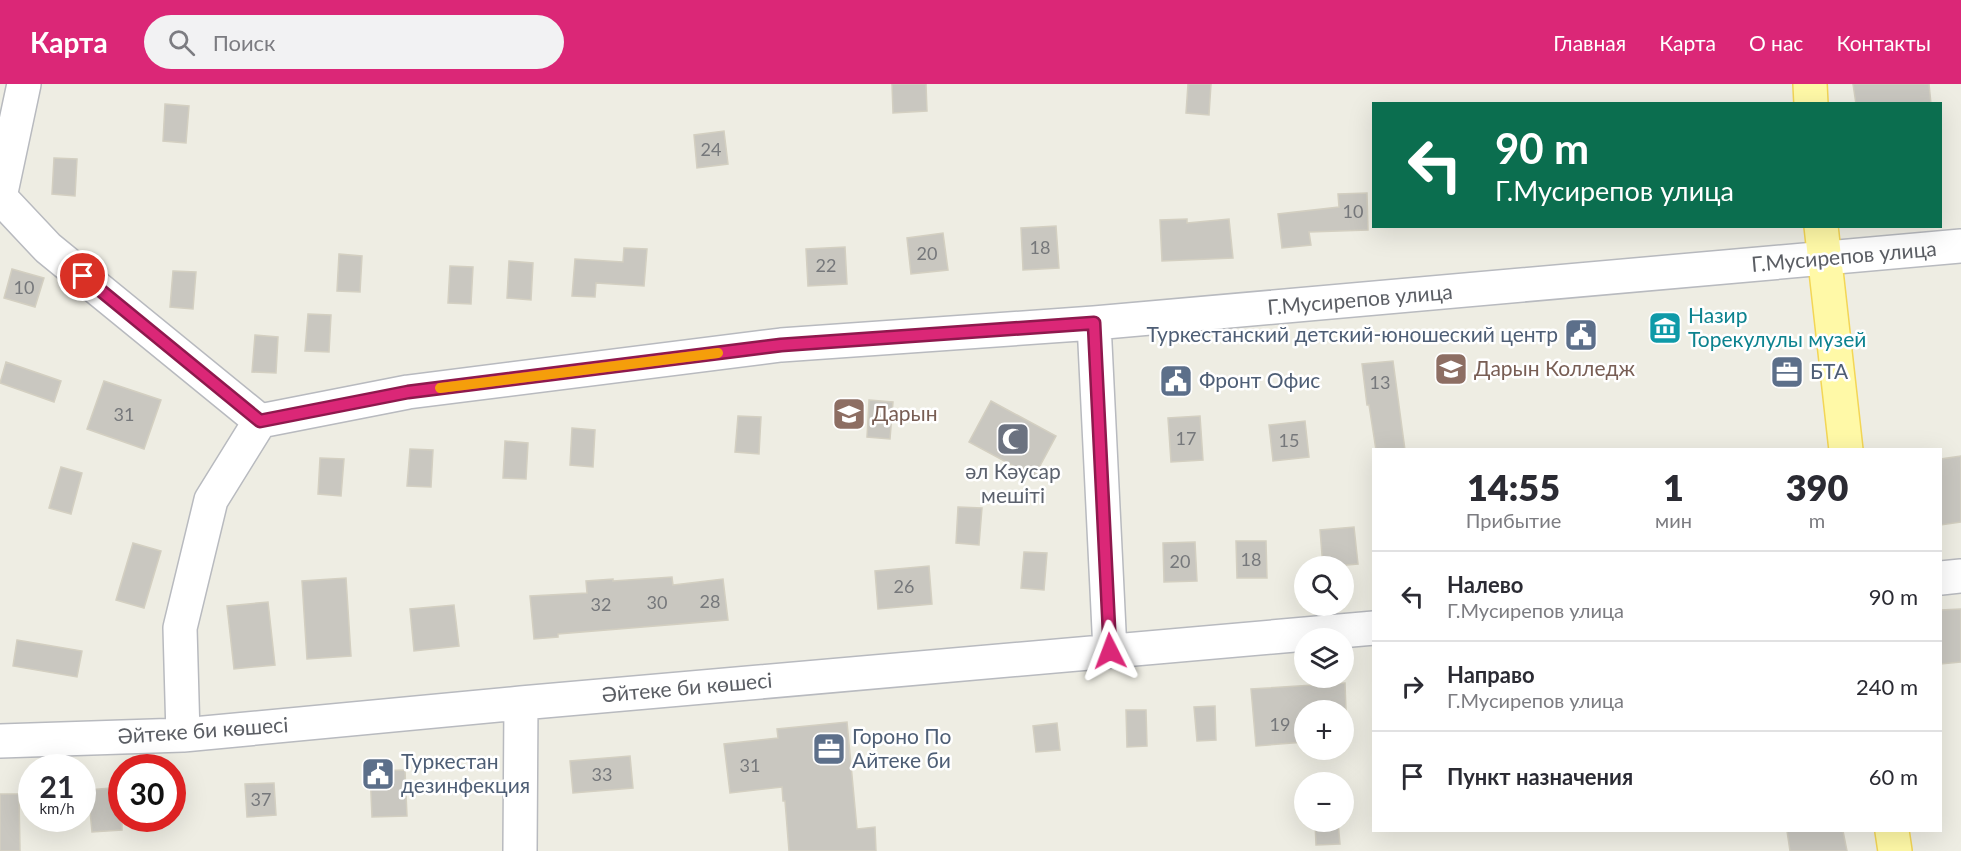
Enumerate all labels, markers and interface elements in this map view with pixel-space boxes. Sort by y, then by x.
search box [144,15,564,69]
text: Карта [30,25,108,59]
icon: search [165,26,198,59]
text: Поиск [213,29,276,56]
text: Главная [1553,30,1626,55]
text: Карта [1659,30,1716,55]
text: О нас [1749,30,1803,55]
text: Контакты [1836,30,1931,55]
text: 90 m [1495,123,1589,173]
icon: left [1396,126,1474,204]
house number: 24 [701,138,721,160]
text: Г.Мусирепов улица [1495,174,1734,207]
house number: 10 [1343,200,1363,222]
street label: Г.Мусирепов улица [1750,235,1938,276]
house number: 18 [1030,236,1050,258]
house number: 20 [917,242,937,264]
pin [57,250,108,301]
house number: 22 [816,254,836,276]
icon: arrive [66,259,99,292]
house number: 10 [14,276,34,298]
street label: Г.Мусирепов улица [1266,278,1454,319]
place label: Назир Торекулулы музей [1688,302,1866,351]
museum icon: Назир Торекулулы музей [1647,310,1683,346]
public building icon: Туркестанский детский-юношеский центр [1563,317,1599,353]
place label: Туркестанский детский-юношеский центр [1147,321,1558,346]
school or university icon: Дарын Колледж [1433,351,1469,387]
office icon: БТА [1769,354,1805,390]
place label: Дарын Колледж [1474,355,1635,380]
place label: БТА [1810,358,1849,383]
public building icon: Фронт Офис [1158,363,1194,399]
place label: Фронт Офис [1199,367,1320,392]
house number: 13 [1370,371,1390,393]
school or university icon: Дарын [831,396,867,432]
place label: Дарын [872,400,938,425]
house number: 31 [114,403,134,425]
mosque icon: әл Кәусар мешіті [995,421,1031,457]
house number: 17 [1176,427,1196,449]
house number: 15 [1279,429,1299,451]
place label: әл Кәусар мешіті [965,458,1061,507]
text: 14:55 [1467,465,1560,509]
text: 1 [1663,465,1684,509]
text: 390 [1786,465,1848,509]
text: Прибытие [1466,508,1561,532]
text: мин [1655,508,1692,532]
text: m [1809,508,1825,532]
house number: 18 [1241,548,1261,570]
house number: 20 [1170,550,1190,572]
map controls [1294,556,1354,832]
button: search [1294,556,1354,616]
text: Налево [1447,571,1523,598]
house number: 26 [894,575,914,597]
icon: left [1396,580,1429,613]
text: 90 m [1869,583,1918,610]
house number: 28 [700,590,720,612]
house number: 30 [647,591,667,613]
house number: 32 [591,593,611,615]
text: Г.Мусирепов улица [1447,598,1624,622]
position arrow [1078,619,1142,683]
button: layers [1294,628,1354,688]
text: Направо [1447,661,1535,688]
street label: Әйтеке би көшесі [601,667,773,706]
icon: right [1396,670,1429,703]
text: 240 m [1856,673,1918,700]
text: Г.Мусирепов улица [1447,688,1624,712]
button: + [1294,700,1354,760]
street label: Әйтеке би көшесі [117,711,289,748]
house number: 19 [1270,713,1290,735]
place label: Гороно По Айтеке би [852,723,951,772]
office icon: Гороно По Айтеке би [811,731,847,767]
place label: Туркестан дезинфекция [401,748,530,797]
speed limit sign: 30 [108,754,186,832]
house number: 31 [740,754,760,776]
public building icon: Туркестан дезинфекция [360,756,396,792]
icon: arrive [1396,760,1429,793]
house number: 33 [592,763,612,785]
text: Пункт назначения [1447,763,1633,790]
text: 60 m [1869,763,1918,790]
text: 21 [40,768,74,804]
button: − [1294,772,1354,832]
house number: 37 [251,788,271,810]
text: km/h [39,799,75,817]

